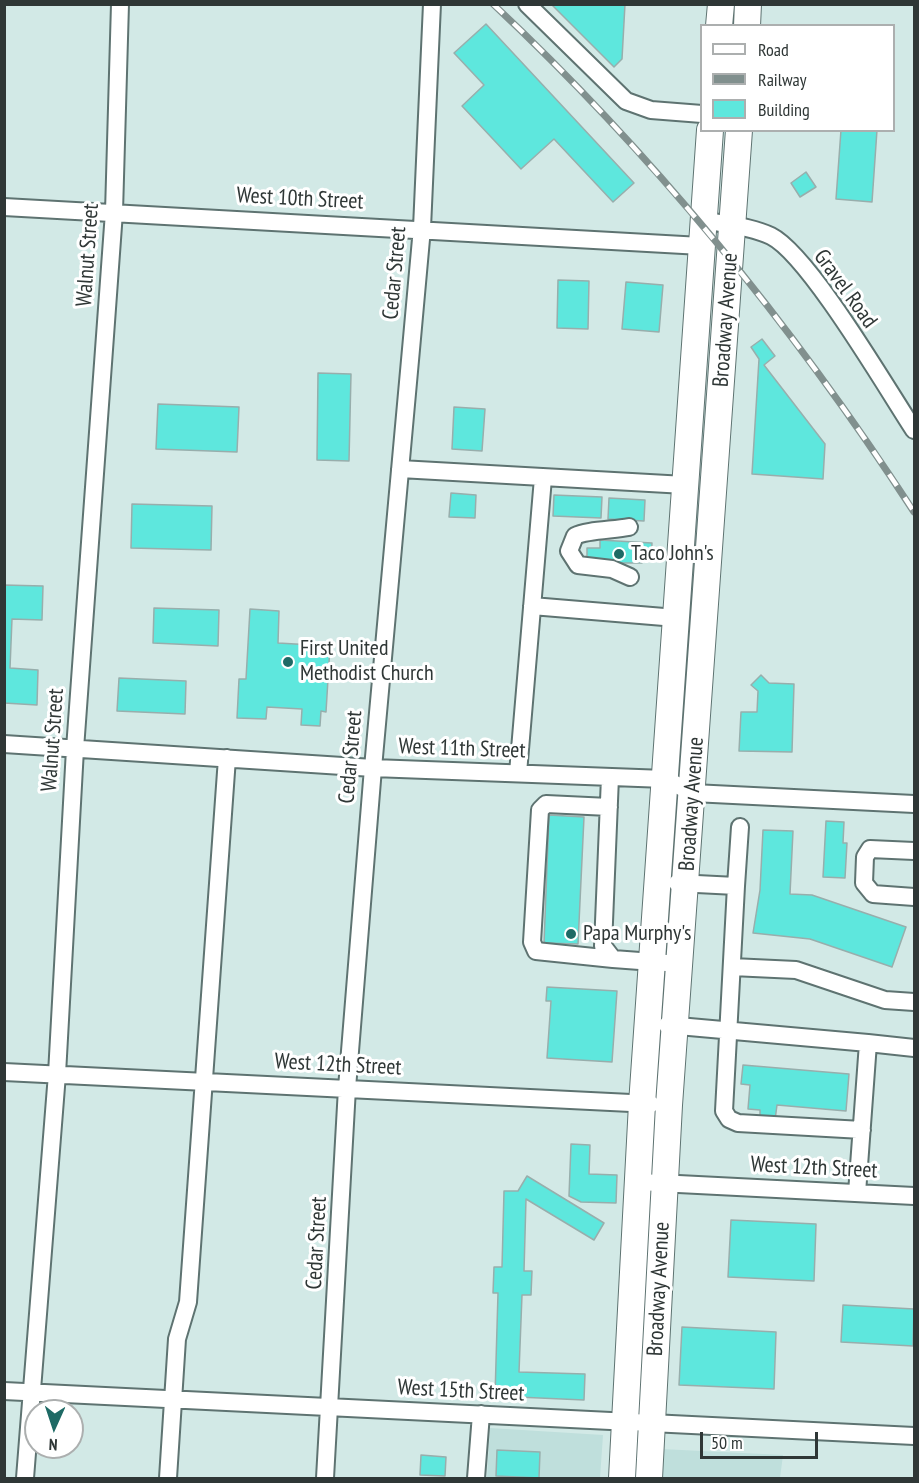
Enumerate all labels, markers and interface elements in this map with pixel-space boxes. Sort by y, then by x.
legend [700,24,895,132]
text: Road [758,38,789,61]
text: Railway [758,68,807,91]
text: Building [758,98,810,121]
street label: West 10th Street [236,182,364,216]
street label: Walnut Street [71,202,105,308]
street label: Cedar Street [378,225,412,321]
street label: Gravel Road [808,245,882,333]
street label: Broadway Avenue [708,252,744,388]
place label: Taco John's [631,541,714,567]
marker: Taco John's [612,547,626,561]
place label: First United Methodist Church [300,636,434,688]
marker: First United Methodist Church [281,655,295,669]
street label: Walnut Street [36,687,70,793]
street label: Cedar Street [334,709,368,805]
street label: West 11th Street [398,734,526,764]
street label: Broadway Avenue [674,736,710,872]
place label: Papa Murphy's [583,921,692,947]
marker: Papa Murphy's [564,927,578,941]
street label: West 12th Street [274,1048,402,1082]
street label: West 12th Street [750,1151,878,1185]
street label: Cedar Street [301,1196,333,1290]
street label: Broadway Avenue [642,1221,676,1357]
street label: West 15th Street [397,1374,525,1408]
north arrow [24,1399,84,1459]
scale bar [703,1420,822,1458]
text: 50 m [711,1431,743,1454]
text: N [48,1435,58,1455]

